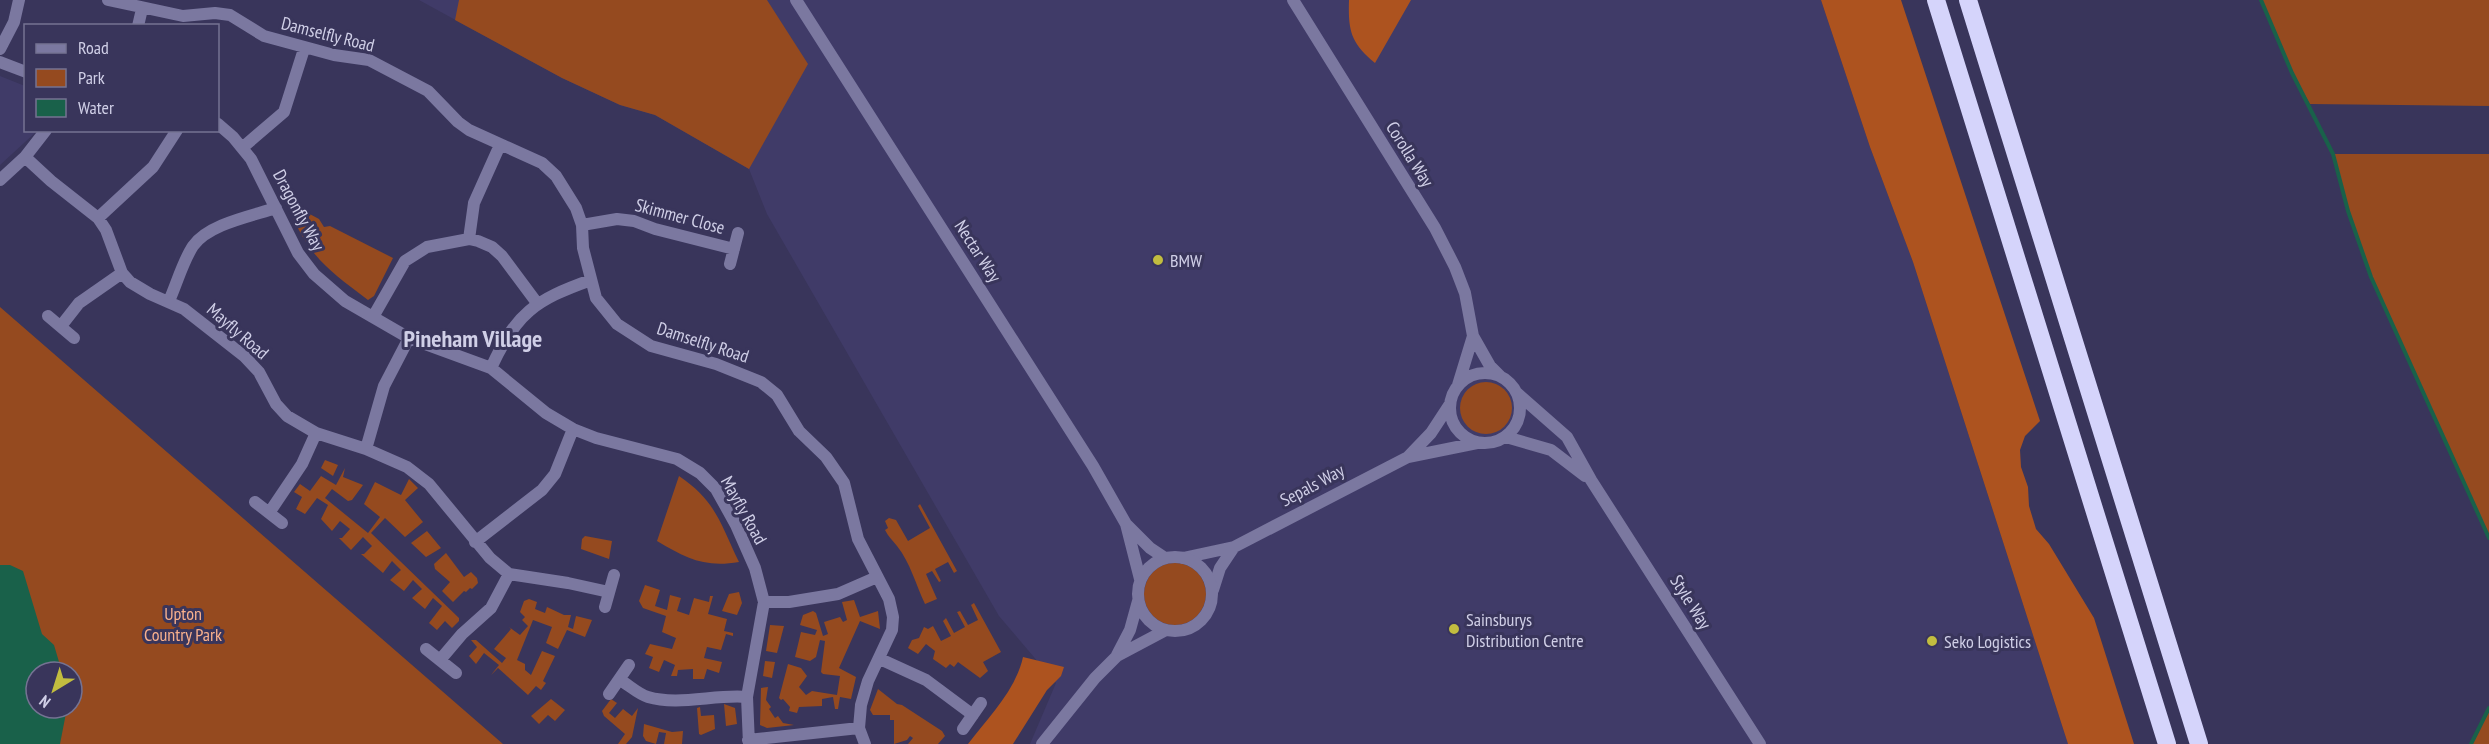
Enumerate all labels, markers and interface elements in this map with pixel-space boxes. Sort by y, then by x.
street label: Damselfly Road [279,11,377,57]
legend [24,24,219,132]
text: Road [78,36,109,59]
text: Park [78,66,105,89]
text: Water [78,96,114,119]
street label: Corolla Way [1381,117,1439,191]
street label: Dragonfly Way [268,165,330,255]
street label: Skimmer Close [633,193,727,239]
street label: Nectar Way [949,216,1007,287]
place label: BMW [1170,249,1202,272]
marker: BMW [1151,253,1165,267]
street label: Mayfly Road [202,298,274,364]
street label: Damselfly Road [654,316,752,368]
district label: Pineham Village [404,323,542,354]
street label: Sepals Way [1276,458,1348,511]
street label: Mayfly Road [716,472,772,548]
street label: Style Way [1665,570,1717,634]
park label: Upton Country Park [144,602,222,646]
place label: Sainsburys Distribution Centre [1466,608,1584,652]
marker: Sainsburys Distribution Centre [1447,622,1461,636]
place label: Seko Logistics [1944,630,2031,653]
marker: Seko Logistics [1925,634,1939,648]
north arrow [24,660,84,720]
text: N [35,691,54,712]

